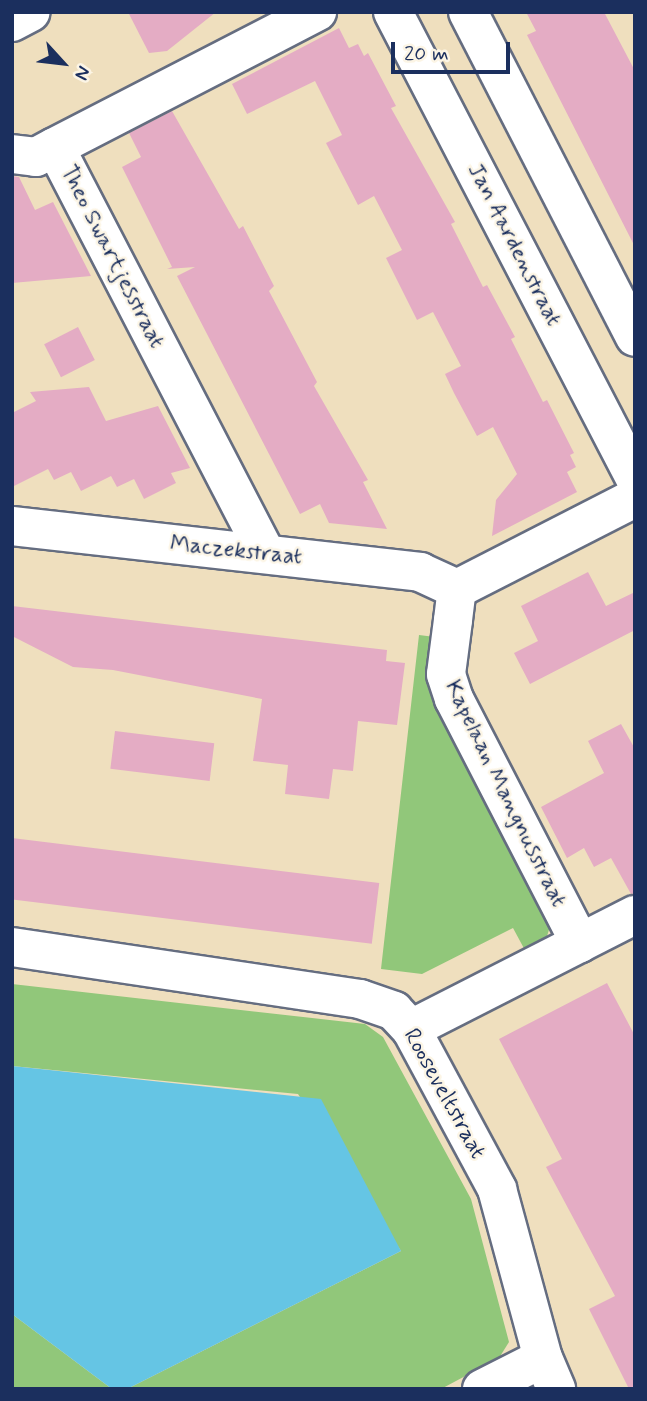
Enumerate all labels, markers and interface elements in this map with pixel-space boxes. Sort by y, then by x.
north arrow [28,28,98,98]
scale bar [395,28,514,72]
text: 20 m [404,40,449,68]
text: N [68,61,96,84]
street label: Jan Aardenstraat [462,160,566,330]
street label: Theo Swartjesstraat [55,162,169,352]
street label: Maczekstraat [169,530,303,572]
street label: Kapelaan Mangnusstraat [440,680,570,908]
street label: Rooseveltstraat [397,1024,491,1164]

